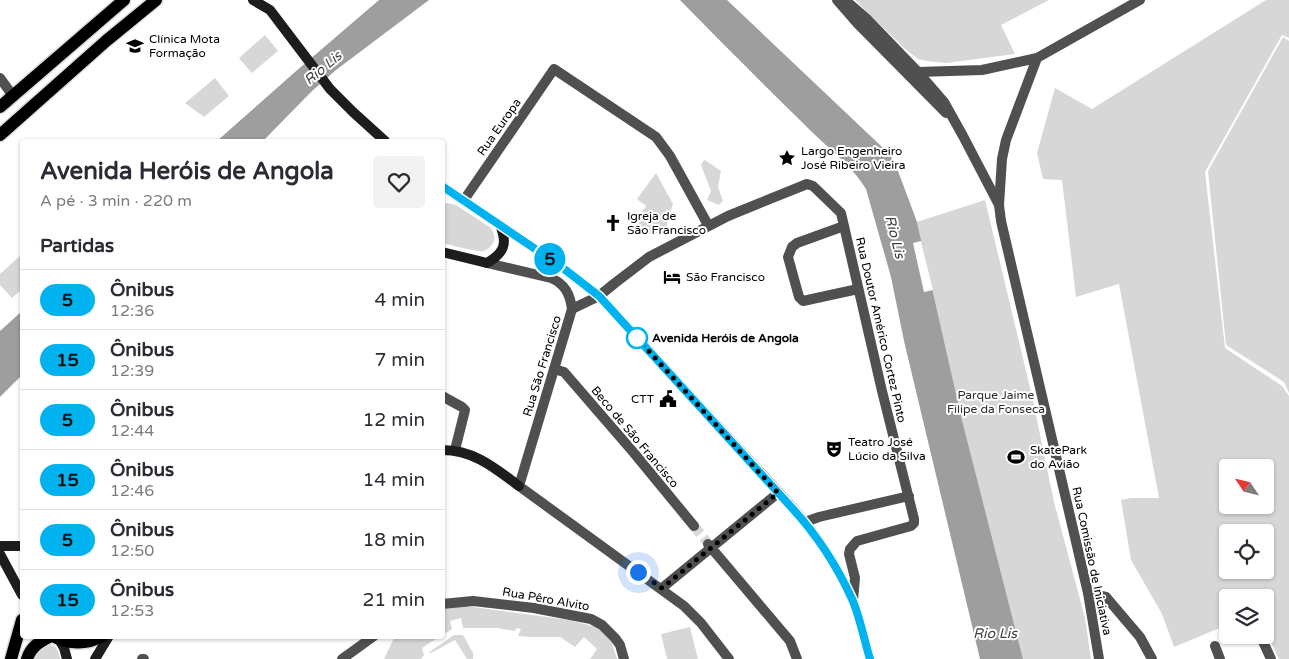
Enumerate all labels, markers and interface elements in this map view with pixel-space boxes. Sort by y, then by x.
place label: Clínica Mota Formação [149,32,220,60]
school or university icon: Clínica Mota Formação [125,36,145,56]
water label: Rio Lis [301,47,346,89]
street label: Rua Europa [474,96,524,158]
place label: Largo Engenheiro José Ribeiro Vieira [801,144,906,172]
place icon: Largo Engenheiro José Ribeiro Vieira [777,148,797,168]
button: heart [373,156,425,208]
text: Avenida Heróis de Angola [40,157,334,186]
text: A pé · 3 min · 220 m [40,191,192,211]
place label: Igreja de São Francisco [627,209,706,237]
church icon: Igreja de São Francisco [603,213,623,233]
water label: Rio Lis [881,214,909,262]
text: Partidas [40,235,114,257]
street label: Rua Doutor Américo Cortez Pinto [853,236,909,424]
line badge: 5 [534,243,566,275]
text: 5 [544,248,556,270]
hotel icon: São Francisco [662,267,682,287]
place label: São Francisco [686,270,765,284]
text: Ônibus [110,279,174,301]
text: 5 [62,289,73,311]
text: 4 min [374,289,425,311]
text: 12:36 [110,301,154,321]
street label: Rua São Francisco [520,314,564,418]
marker: Avenida Heróis de Angola [626,327,648,349]
place label: Avenida Heróis de Angola [652,331,799,346]
text: Ônibus [110,339,174,361]
text: 15 [56,349,79,371]
text: 7 min [374,349,425,371]
text: 12:39 [110,361,154,381]
street label: Beco de São Francisco [588,383,682,491]
park label: Parque Jaime Filipe da Fonseca [947,388,1045,416]
public building icon: CTT [658,389,678,409]
place label: CTT [631,392,655,406]
text: Ônibus [110,399,174,421]
text: 5 [62,409,73,431]
text: 12 min [362,409,425,431]
text: 12:44 [110,421,154,441]
place label: Teatro José Lúcio da Silva [848,435,926,463]
theatre icon: Teatro José Lúcio da Silva [824,439,844,459]
place label: SkatePark do Avião [1030,443,1088,471]
sports icon: SkatePark do Avião [1006,447,1026,467]
text: Ônibus [110,459,174,481]
north arrow [1219,459,1274,514]
map controls [1219,459,1274,644]
text: 15 [56,469,79,491]
text: 14 min [362,469,425,491]
text: 12:46 [110,481,154,501]
street label: Rua Comissão de Iniciativa [1069,485,1115,637]
text: Ônibus [110,519,174,541]
button: locate [1219,524,1274,579]
text: 5 [62,529,73,551]
text: 18 min [362,529,425,551]
text: 12:50 [110,541,154,561]
your location [626,560,651,585]
text: Ônibus [110,579,174,601]
street label: Rua Pêro Alvito [501,584,591,614]
text: 15 [56,589,79,611]
text: 21 min [362,589,425,611]
button: layers [1219,589,1274,644]
text: 12:53 [110,601,154,621]
water label: Rio Lis [973,625,1018,642]

